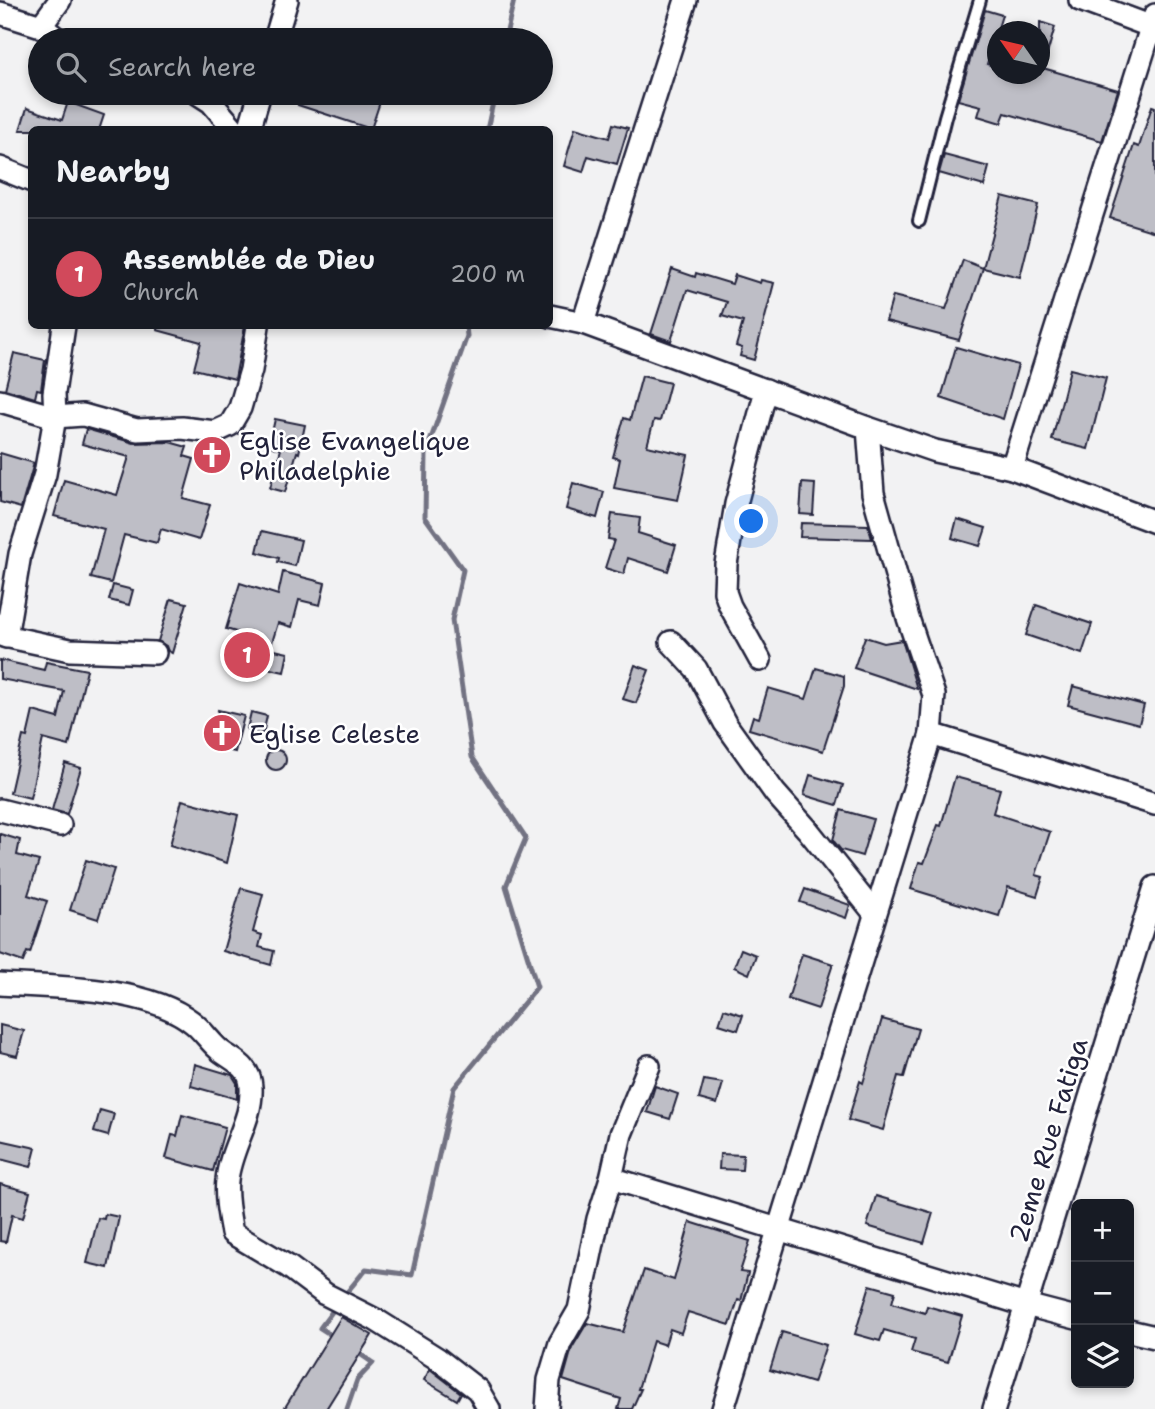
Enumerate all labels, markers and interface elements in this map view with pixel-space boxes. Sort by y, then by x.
north arrow [987,21,1050,84]
search box [28,28,553,105]
icon: search [52,48,90,86]
text: Search here [108,49,257,84]
text: Nearby [56,151,171,192]
text: Assemblée de Dieu [123,242,375,277]
text: 1 [74,259,84,289]
text: 200 m [450,259,525,289]
text: Church [123,277,199,307]
place label: Eglise Evangelique Philadelphie [239,423,471,488]
church icon: Eglise Evangelique Philadelphie [191,434,233,476]
your location [734,504,768,538]
pin: 1 [224,629,270,681]
church icon: Eglise Celeste [201,712,243,754]
place label: Eglise Celeste [249,716,420,751]
street label: 2eme Rue Fatiga [1000,1033,1096,1247]
map controls [1071,1199,1134,1388]
button: + [1071,1199,1134,1262]
button: − [1071,1262,1134,1325]
button: layers [1071,1325,1134,1388]

